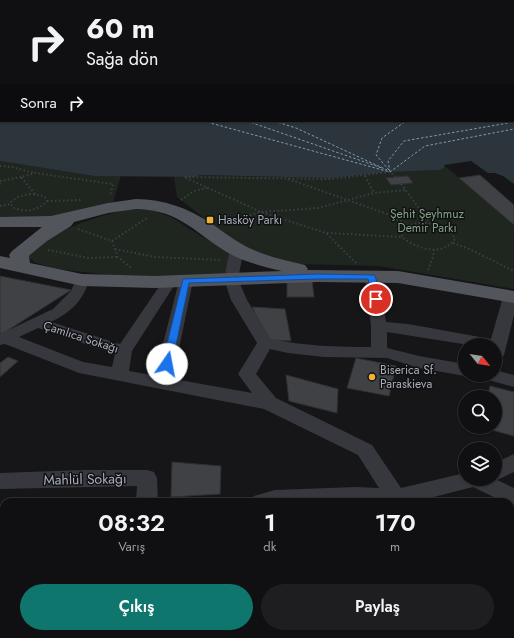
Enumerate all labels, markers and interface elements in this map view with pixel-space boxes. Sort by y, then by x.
text: 60 m [86,8,155,49]
icon: right [20,16,72,68]
text: Sağa dön [86,46,158,72]
text: Sonra [20,92,57,114]
icon: right [65,92,87,114]
park label: Şehit Şeyhmuz Demir Parkı [390,205,464,237]
place label: Hasköy Parkı [218,211,282,229]
marker: Hasköy Parkı [205,215,215,225]
pin [359,282,393,316]
icon: arrive [365,288,387,310]
street label: Çamlıca Sokağı [41,316,121,358]
north arrow [458,338,502,382]
map controls [458,338,502,486]
position arrow [146,343,188,385]
place label: Biserica Sf. Paraskieva [380,361,437,393]
marker: Biserica Sf. Paraskieva [367,372,377,382]
button: search [458,390,502,434]
button: layers [458,442,502,486]
street label: Mahlül Sokağı [43,468,127,490]
text: 08:32 [98,505,165,540]
text: 1 [264,505,276,540]
text: 170 [375,505,416,540]
text: Varış [118,537,145,556]
text: dk [263,537,276,556]
text: m [390,537,400,556]
button: Çıkış [20,584,253,630]
button: Paylaş [261,584,494,630]

